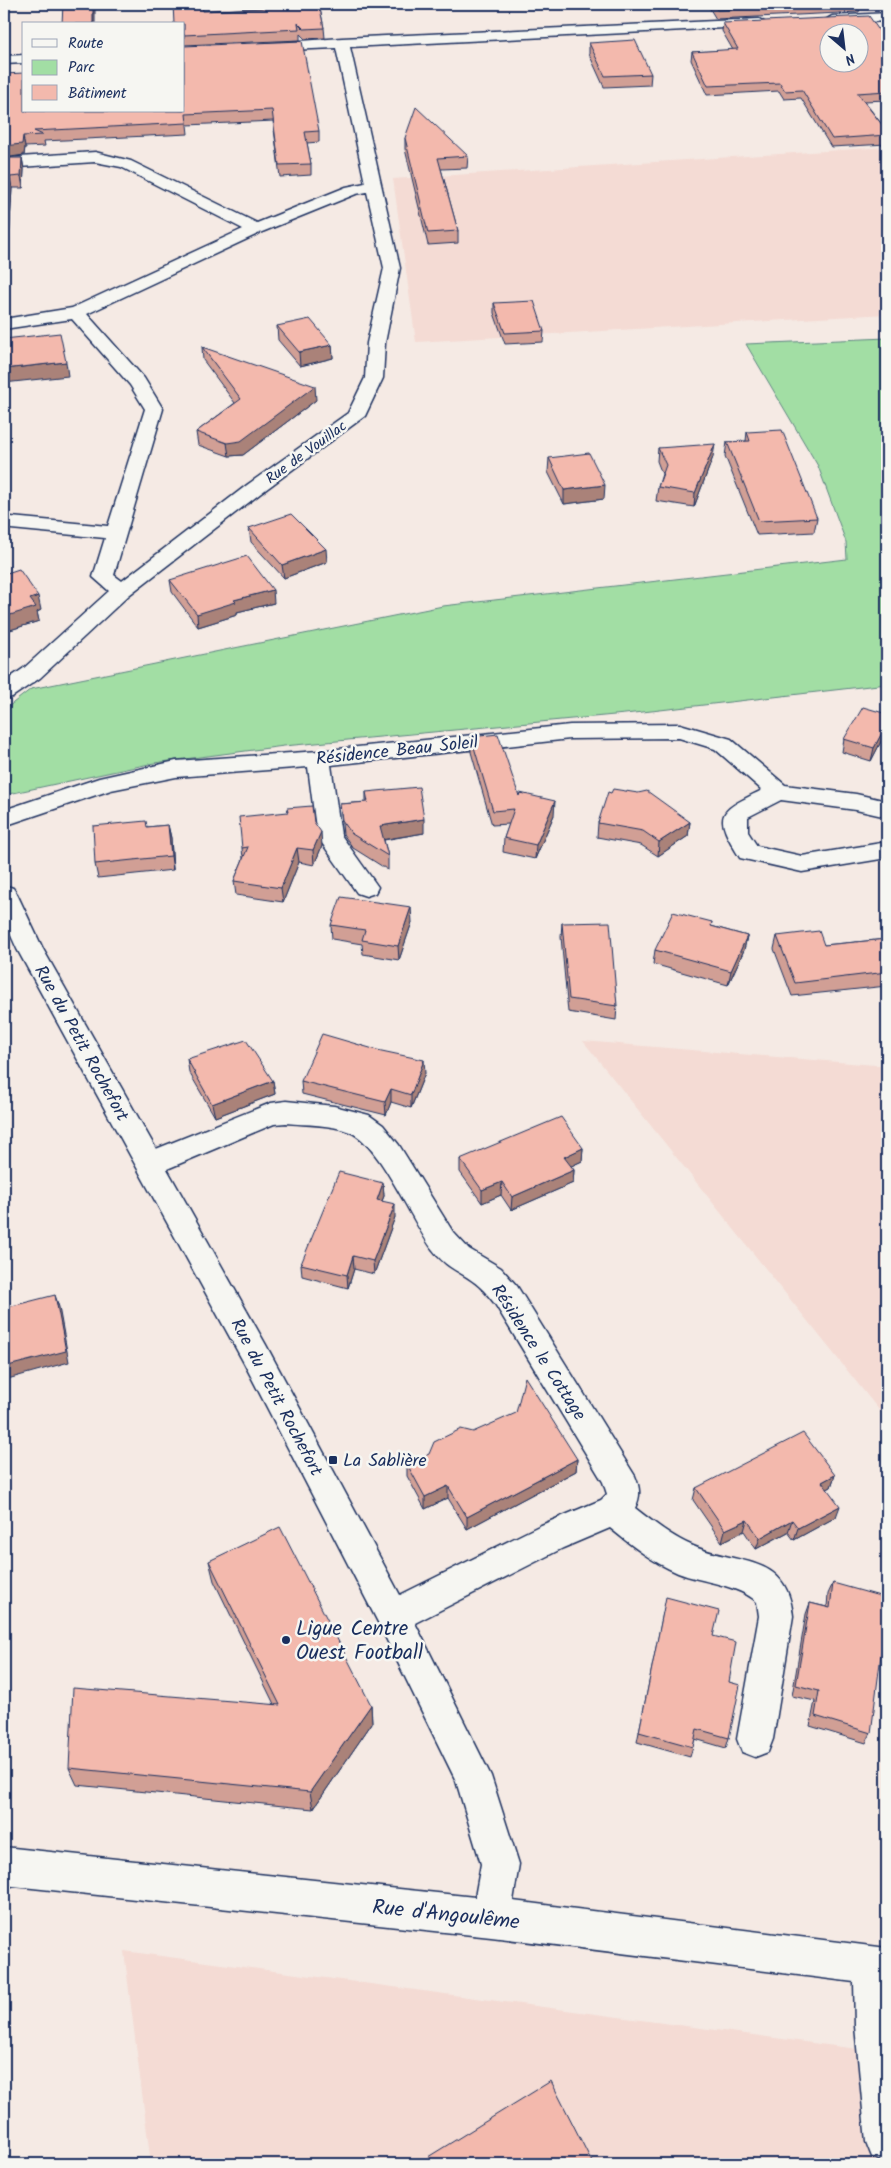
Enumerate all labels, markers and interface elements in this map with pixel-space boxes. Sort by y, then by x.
legend [22,22,185,112]
north arrow [818,22,868,72]
text: Route [68,32,104,56]
text: N [840,47,859,70]
text: Parc [68,56,95,80]
text: Bâtiment [68,82,127,106]
street label: Rue de Vouillac [261,415,353,491]
street label: Résidence Beau Soleil [315,728,480,774]
street label: Rue du Petit Rochefort [26,960,136,1128]
street label: Résidence le Cottage [483,1279,593,1427]
street label: Rue du Petit Rochefort [222,1314,330,1483]
place label: La Sablière [343,1447,427,1476]
marker: La Sablière [327,1454,339,1466]
place label: Ligue Centre Ouest Football [296,1613,423,1670]
marker: Ligue Centre Ouest Football [280,1634,292,1646]
street label: Rue d'Angoulême [371,1891,522,1940]

